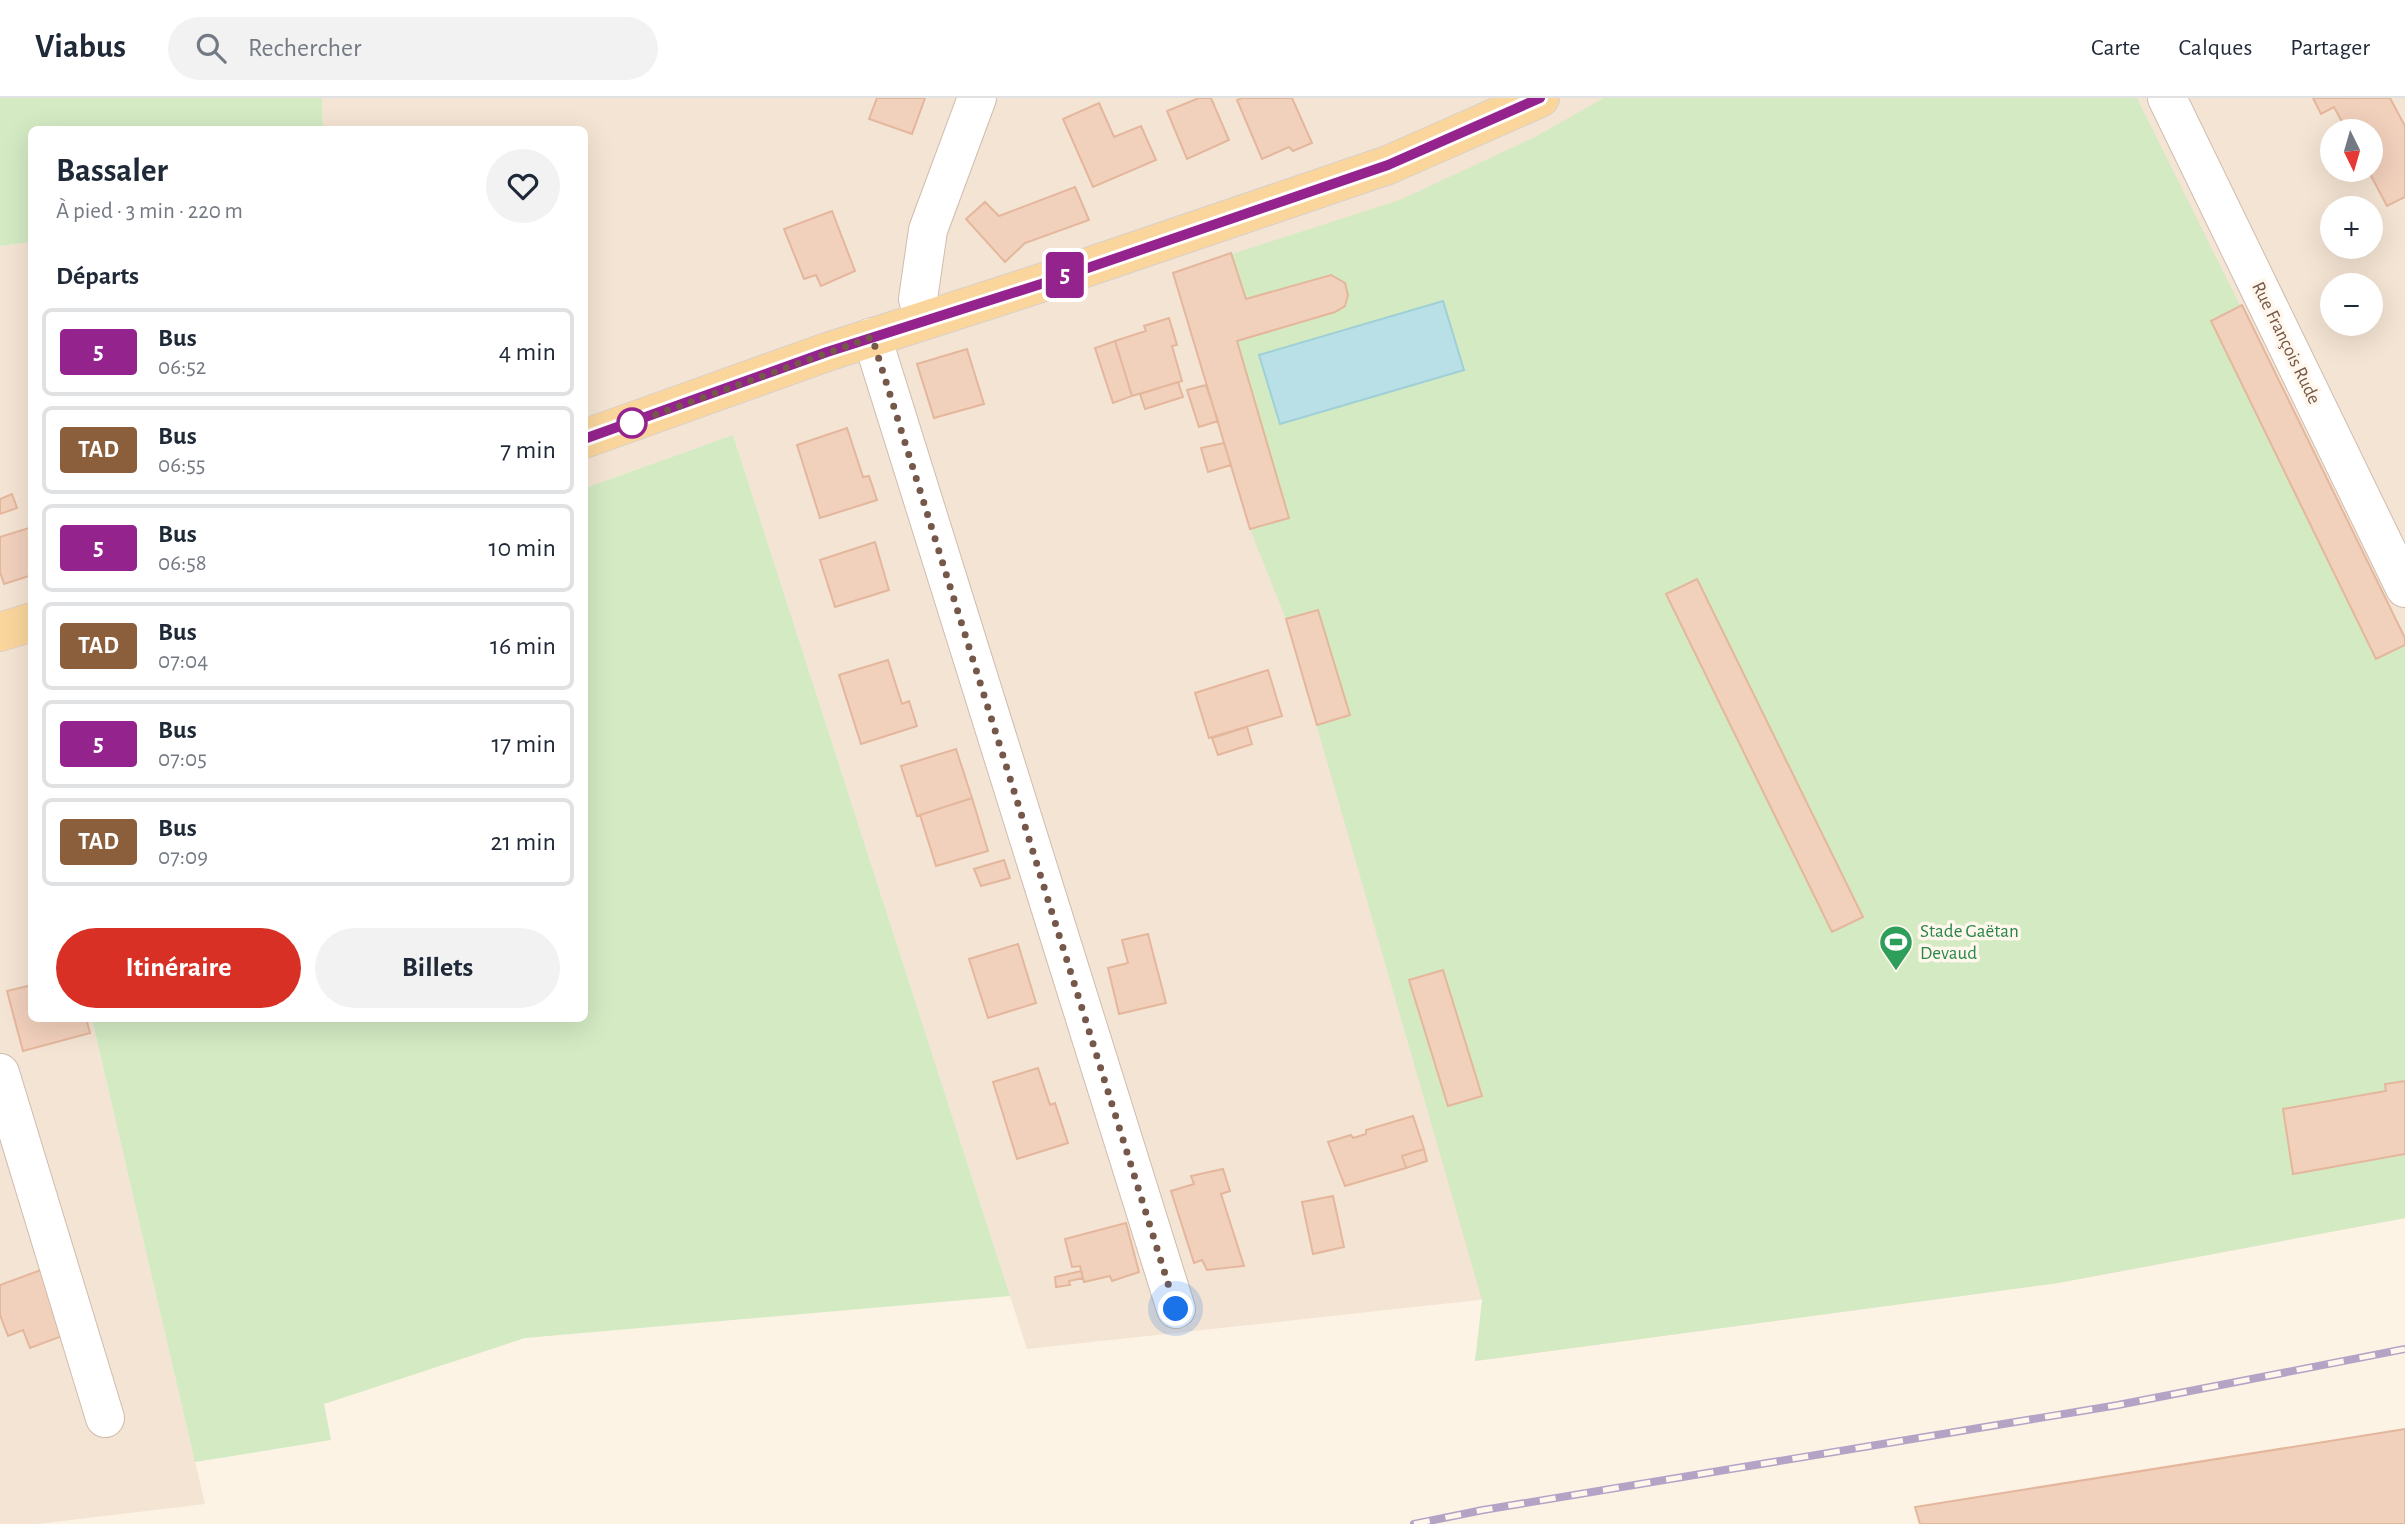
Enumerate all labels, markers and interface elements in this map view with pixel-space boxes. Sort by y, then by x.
search box [168,17,658,80]
icon: search [192,29,230,67]
text: Viabus [35,31,126,64]
text: Rechercher [248,35,361,61]
text: Carte [2091,36,2140,60]
text: Calques [2178,36,2252,60]
text: Partager [2290,36,2370,60]
north arrow [2320,119,2384,182]
map controls [2320,119,2383,336]
button: heart [486,149,560,223]
text: Bassaler [56,155,168,188]
button: + [2320,196,2383,259]
text: À pied · 3 min · 220 m [56,200,243,223]
line badge: 5 [1042,252,1088,298]
text: Départs [56,263,139,289]
text: 5 [1060,263,1070,287]
button: − [2320,273,2383,336]
street label: Rue François Rude [2248,279,2324,407]
text: Bus [158,325,197,351]
text: 4 min [499,339,556,365]
text: 5 [93,340,104,364]
text: 06:52 [158,356,206,379]
unlabelled marker [617,408,647,438]
text: Bus [158,423,197,449]
text: 7 min [500,437,556,463]
text: TAD [78,438,119,462]
text: 06:55 [158,454,205,477]
text: Bus [158,521,197,547]
text: 10 min [489,535,556,561]
text: 5 [93,536,104,560]
text: 06:58 [158,552,207,575]
text: Bus [158,619,197,645]
text: 16 min [490,633,556,659]
text: TAD [78,634,119,658]
text: 07:04 [158,650,208,673]
text: Bus [158,717,197,743]
text: 17 min [491,731,556,757]
text: 5 [93,732,104,756]
text: 07:05 [158,748,207,771]
text: Bus [158,815,197,841]
text: 21 min [490,829,556,855]
text: TAD [78,830,119,854]
text: 07:09 [158,846,208,869]
place label: Stade Gaëtan Devaud [1920,922,2019,963]
sports icon: Stade Gaëtan Devaud [1877,923,1915,972]
button: Itinéraire [56,928,301,1008]
button: Billets [315,928,560,1008]
your location [1158,1291,1193,1326]

